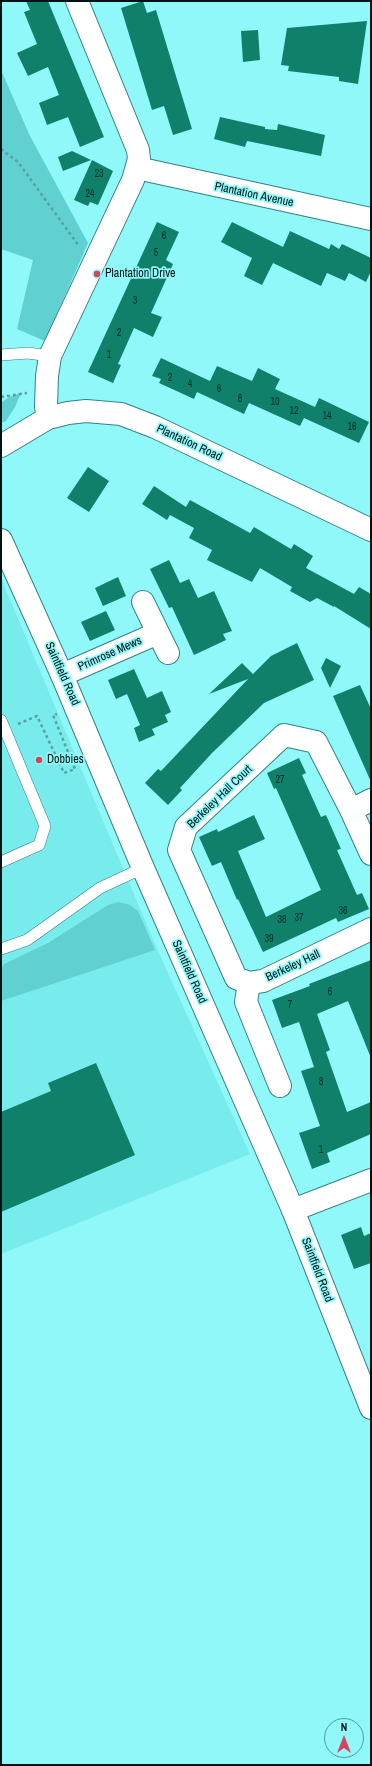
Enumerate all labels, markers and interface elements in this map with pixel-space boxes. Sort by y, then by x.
house number: 23 [94,168,104,180]
street label: Plantation Avenue [213,180,295,210]
house number: 24 [85,188,95,200]
house number: 6 [162,230,166,242]
house number: 5 [154,247,158,259]
place label: Plantation Drive [105,267,176,281]
marker: Plantation Drive [92,269,102,279]
house number: 3 [133,295,137,307]
house number: 2 [117,327,121,339]
house number: 1 [107,349,111,361]
house number: 2 [168,372,172,384]
house number: 4 [188,378,192,390]
house number: 6 [217,383,221,395]
house number: 8 [238,393,242,405]
house number: 10 [270,396,280,408]
house number: 12 [289,405,299,417]
house number: 14 [322,410,332,422]
house number: 16 [347,421,357,433]
street label: Plantation Road [154,422,224,464]
street label: Primrose Mews [76,634,144,674]
street label: Saintfield Road [42,640,82,708]
place label: Dobbies [47,753,84,767]
marker: Dobbies [34,755,44,765]
street label: Berkeley Hall Court [185,762,255,832]
house number: 27 [275,774,285,786]
house number: 36 [338,905,348,917]
house number: 37 [294,912,304,924]
house number: 38 [277,914,287,926]
house number: 39 [264,933,274,945]
street label: Saintfield Road [169,938,209,1006]
street label: Berkeley Hall [264,947,322,985]
house number: 6 [328,986,332,998]
house number: 7 [288,999,292,1011]
house number: 8 [319,1076,323,1088]
house number: 1 [319,1144,323,1156]
street label: Saintfield Road [298,1236,336,1304]
north arrow [324,1718,364,1758]
text: N [341,1720,347,1734]

